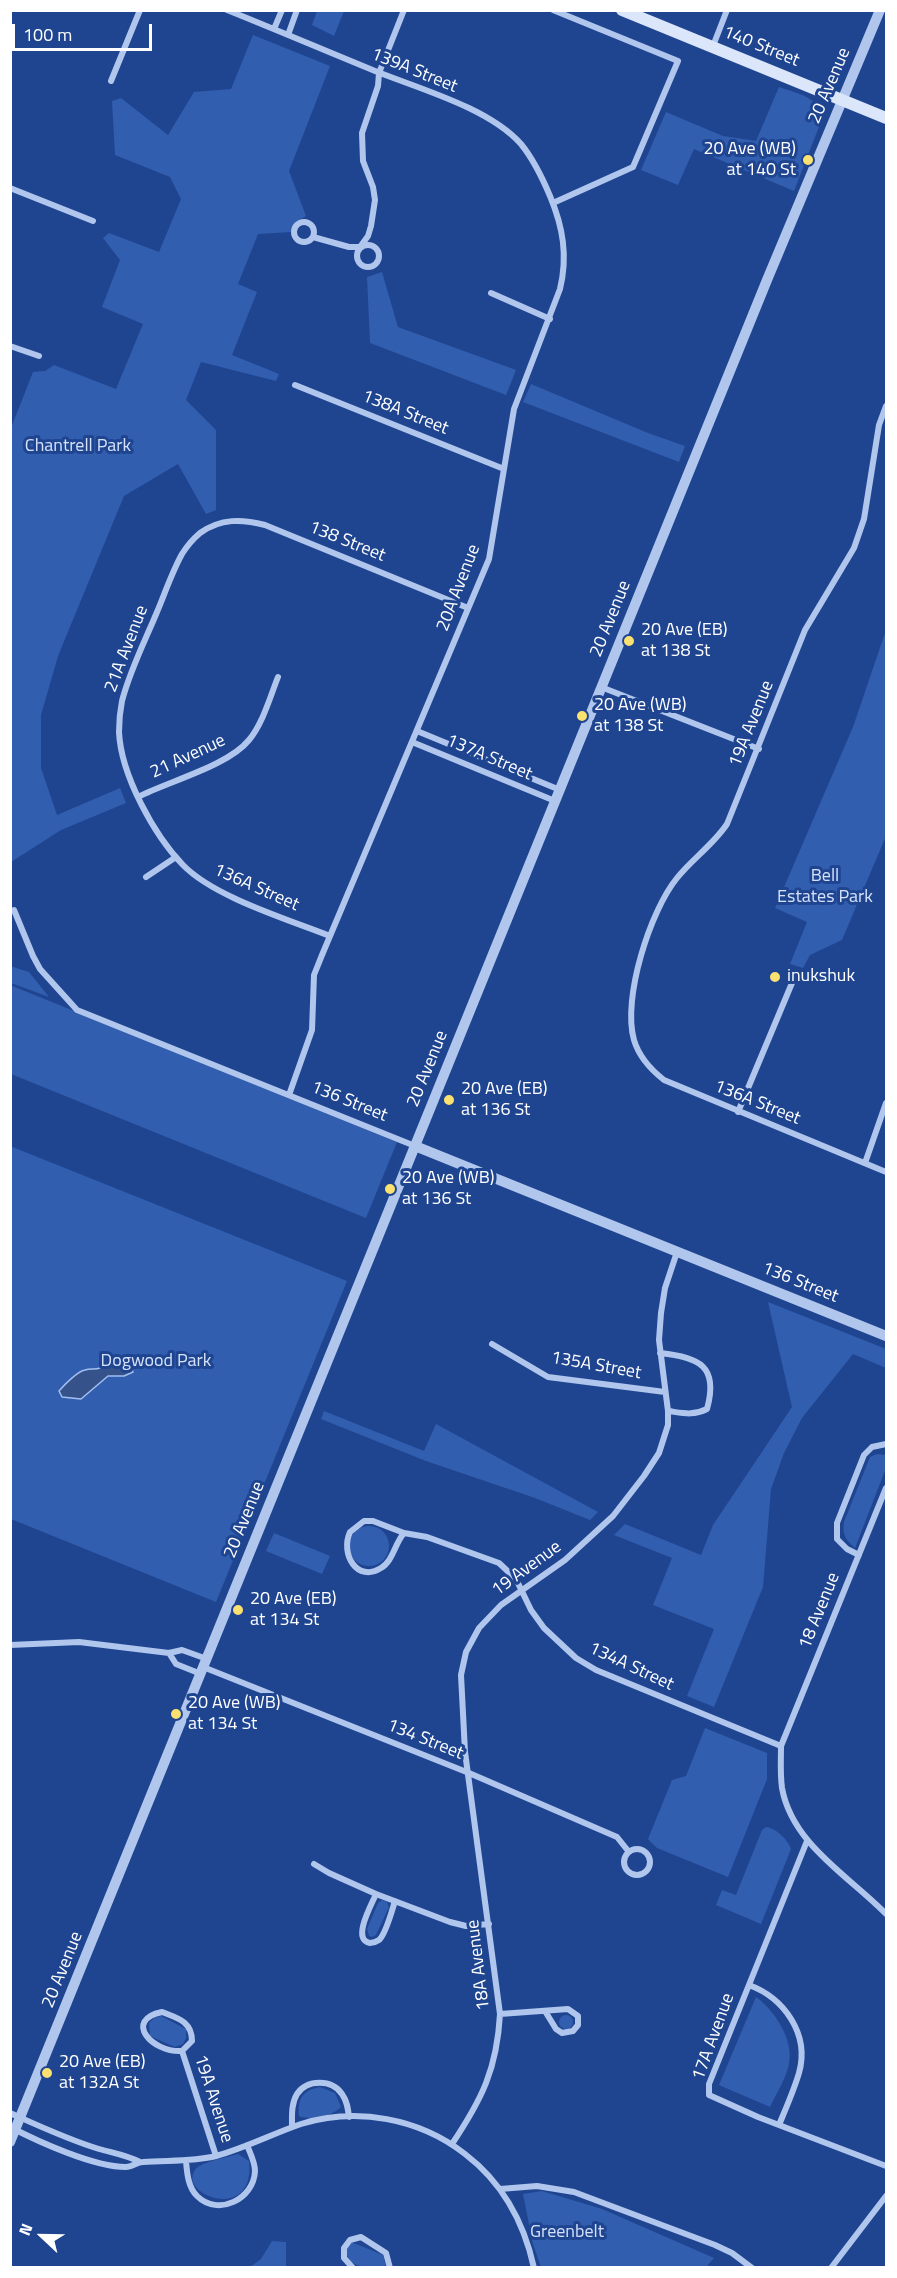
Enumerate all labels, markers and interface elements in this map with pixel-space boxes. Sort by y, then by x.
scale bar [15,12,154,50]
text: 100 m [23,21,72,48]
street label: 140 Street [720,22,802,72]
street label: 139A Street [368,44,460,98]
street label: 20 Avenue [804,45,856,127]
place label: 20 Ave (WB) at 140 St [703,139,796,182]
marker: 20 Ave (WB) at 140 St [801,153,815,167]
street label: 138A Street [359,386,451,440]
park label: Chantrell Park [25,436,131,458]
street label: 138 Street [306,517,388,567]
street label: 20A Avenue [433,542,485,634]
street label: 20 Avenue [586,578,636,660]
street label: 21A Avenue [101,603,153,695]
place label: 20 Ave (EB) at 138 St [641,620,728,662]
marker: 20 Ave (EB) at 138 St [622,634,636,648]
street label: 19A Avenue [725,678,779,770]
place label: 20 Ave (WB) at 138 St [594,695,687,738]
marker: 20 Ave (WB) at 138 St [575,709,589,723]
street label: 21 Avenue [147,730,229,784]
street label: 137A Street [443,730,535,786]
street label: 136A Street [210,860,302,916]
park label: Bell Estates Park [777,866,873,908]
place label: inukshuk [787,966,855,988]
marker: inukshuk [768,970,782,984]
street label: 20 Avenue [403,1028,453,1110]
street label: 136A Street [711,1076,803,1130]
street label: 136 Street [308,1077,390,1127]
place label: 20 Ave (EB) at 136 St [461,1079,548,1122]
marker: 20 Ave (EB) at 136 St [442,1093,456,1107]
place label: 20 Ave (WB) at 136 St [402,1168,495,1210]
marker: 20 Ave (WB) at 136 St [383,1182,397,1196]
street label: 136 Street [759,1258,841,1308]
street label: 135A Street [549,1347,643,1385]
park label: Dogwood Park [101,1351,211,1373]
street label: 20 Avenue [220,1479,270,1561]
street label: 19 Avenue [488,1537,566,1601]
street label: 18 Avenue [795,1570,845,1652]
place label: 20 Ave (EB) at 134 St [250,1589,337,1632]
marker: 20 Ave (EB) at 134 St [231,1603,245,1617]
street label: 134A Street [585,1638,677,1696]
place label: 20 Ave (WB) at 134 St [188,1693,281,1736]
marker: 20 Ave (WB) at 134 St [169,1707,183,1721]
street label: 134 Street [384,1715,466,1765]
street label: 18A Avenue [463,1918,495,2012]
street label: 20 Avenue [38,1929,88,2011]
street label: 17A Avenue [688,1990,740,2084]
place label: 20 Ave (EB) at 132A St [59,2052,146,2094]
street label: 19A Avenue [189,2052,237,2146]
marker: 20 Ave (EB) at 132A St [40,2066,54,2080]
north arrow [12,2206,72,2266]
text: N [12,2220,39,2239]
park label: Greenbelt [530,2222,604,2244]

